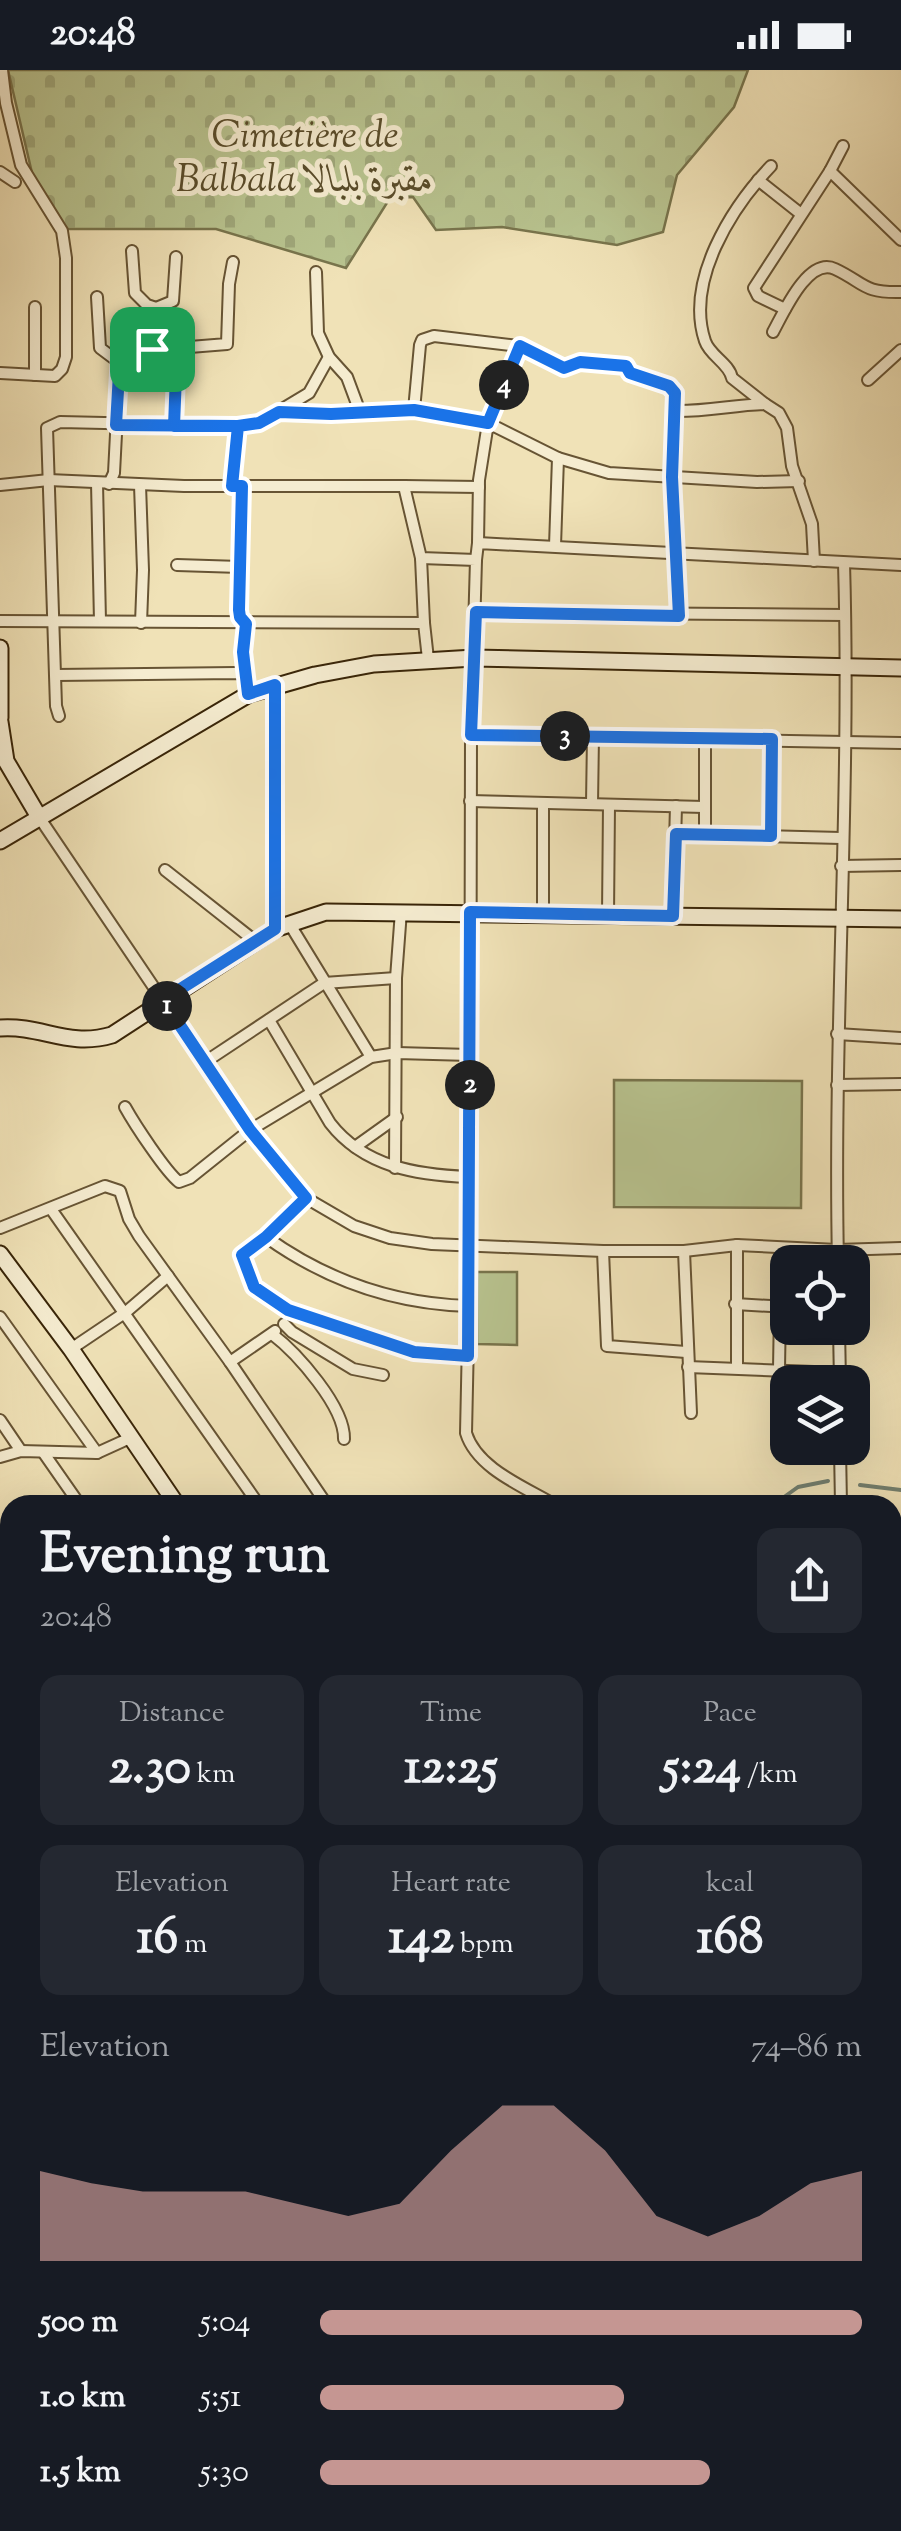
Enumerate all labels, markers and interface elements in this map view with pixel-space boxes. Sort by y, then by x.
text: 20:48 [50,8,136,62]
park label: Cimetière de Balbala مقبرة بلبالا [176,111,434,209]
pin [110,307,195,392]
icon: arrive [125,322,180,377]
pin: 4 [479,360,529,410]
text: 4 [497,365,511,405]
pin: 3 [540,711,590,761]
text: 3 [559,716,571,756]
pin: 1 [142,981,192,1031]
text: 1 [162,986,172,1026]
pin: 2 [445,1060,495,1110]
text: 2 [463,1065,477,1105]
map controls [770,1245,870,1465]
button: locate [770,1245,870,1345]
button: layers [770,1365,870,1465]
text: Evening run [40,1518,329,1597]
button: share [757,1528,862,1633]
text: 20:48 [40,1595,112,1641]
text: Distance [119,1694,225,1734]
text: Time [420,1694,482,1734]
text: Pace [703,1694,757,1734]
text: 2.30 [109,1734,191,1806]
text: 12:25 [404,1734,498,1806]
text: 5:24 [662,1734,741,1806]
text: km [191,1755,235,1795]
text: /km [741,1755,798,1795]
text: Elevation [115,1864,229,1904]
text: Heart rate [391,1864,511,1904]
text: kcal [706,1864,754,1904]
text: 16 [137,1904,178,1976]
text: 142 [388,1904,454,1976]
text: 168 [697,1904,763,1976]
text: m [178,1925,207,1965]
text: bpm [454,1925,514,1965]
text: Elevation [40,2025,170,2071]
text: 74–86 m [751,2025,862,2071]
text: 500 m [40,2300,118,2346]
text: 5:04 [200,2300,250,2346]
text: 1.0 km [40,2375,126,2421]
text: 5:51 [200,2375,241,2421]
text: 1.5 km [40,2450,121,2496]
text: 5:30 [200,2450,249,2496]

